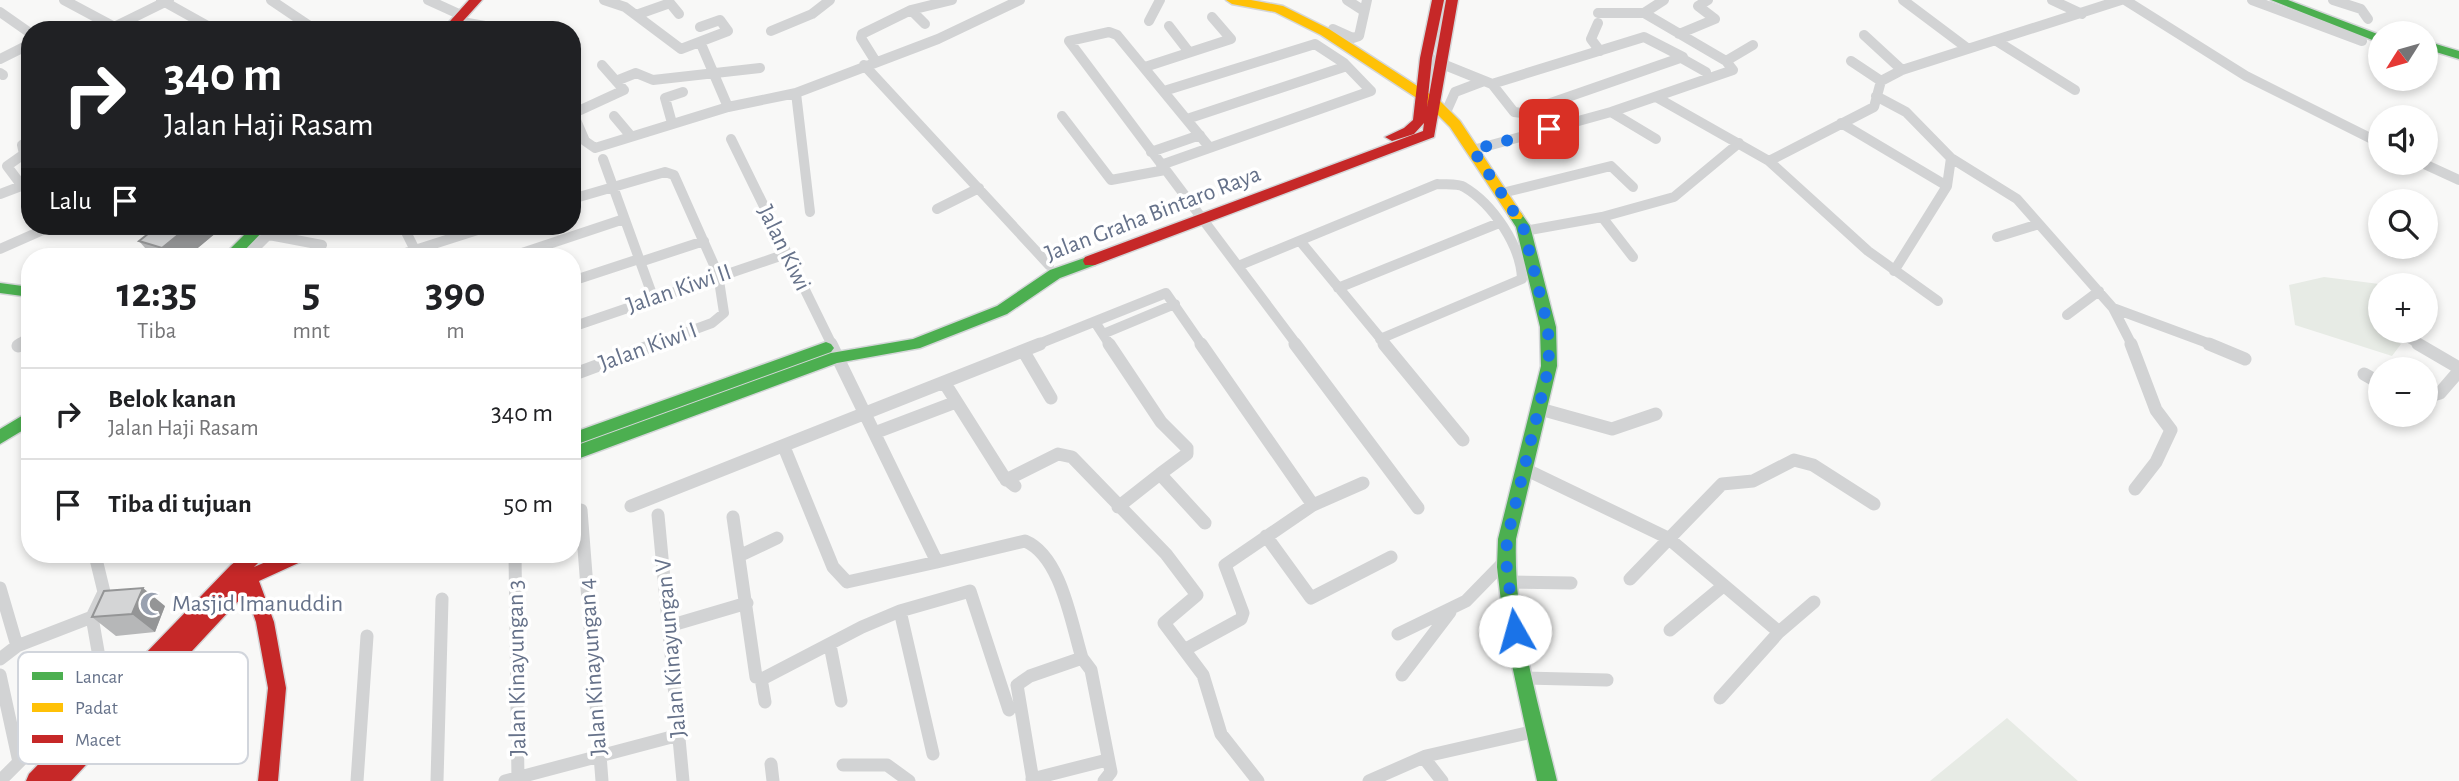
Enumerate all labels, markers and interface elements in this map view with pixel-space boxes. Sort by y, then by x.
north arrow [2368,21,2438,91]
map controls [2368,21,2438,427]
icon: right [49,49,140,140]
text: 340 m [164,51,282,100]
pin [1519,99,1579,159]
button: sound [2368,105,2438,175]
text: Jalan Haji Rasam [164,109,374,141]
icon: arrive [1530,110,1568,148]
street label: Jalan Graha Bintaro Raya [1042,162,1264,266]
icon: arrive [106,182,144,220]
text: Lalu [49,188,92,214]
button: search [2368,189,2438,259]
street label: Jalan Kiwi [753,201,815,295]
street label: Jalan Kiwi II [624,260,734,318]
text: 12:35 [116,272,197,314]
text: 5 [302,272,320,314]
text: 390 [425,272,486,314]
button: + [2368,273,2438,343]
street label: Jalan Kiwi I [596,318,700,376]
text: Tiba [137,320,176,343]
text: mnt [293,320,330,343]
text: m [446,320,465,343]
button: − [2368,357,2438,427]
text: Belok kanan [108,386,236,412]
icon: right [49,395,87,433]
text: 340 m [491,400,553,426]
text: Jalan Haji Rasam [108,417,259,440]
icon: arrive [49,486,87,524]
text: Tiba di tujuan [108,491,252,517]
text: 50 m [503,491,553,517]
street label: Jalan Kinayungan V [651,557,691,739]
street label: Jalan Kinayungan 4 [575,577,611,757]
street label: Jalan Kinayungan 3 [503,580,531,756]
mosque icon: Masjid Imanuddin [138,590,166,618]
place label: Masjid Imanuddin [172,592,343,616]
position arrow [1478,594,1552,668]
legend [18,652,248,764]
text: Lancar [75,668,123,687]
text: Padat [75,699,118,718]
text: Macet [75,731,121,750]

